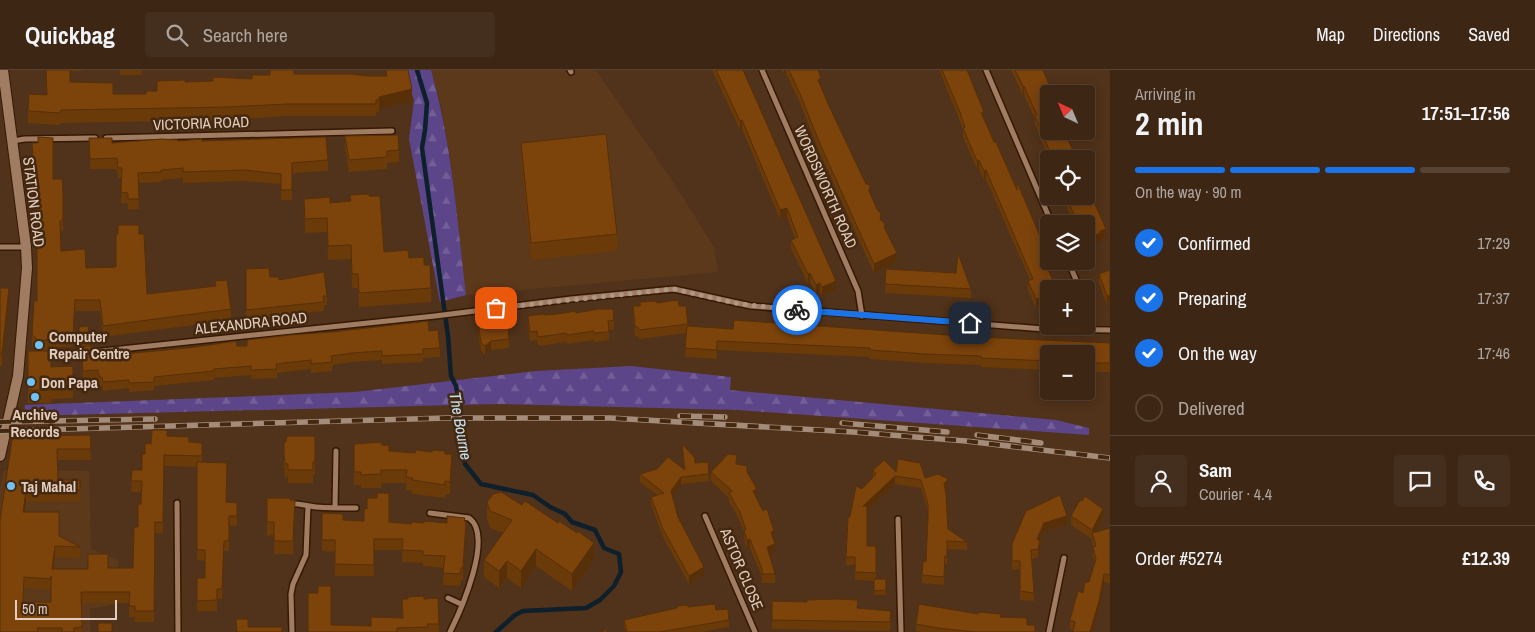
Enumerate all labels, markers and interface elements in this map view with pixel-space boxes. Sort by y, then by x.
search box [145,12,495,57]
text: Quickbag [25,19,115,51]
icon: search [163,21,191,49]
text: Search here [203,22,288,48]
text: Map [1316,22,1345,47]
text: Directions [1373,22,1440,47]
text: Saved [1468,22,1510,47]
text: Arriving in [1135,83,1196,105]
north arrow [1040,85,1095,140]
map controls [1040,85,1095,400]
text: 17:51–17:56 [1422,100,1510,126]
text: 2 min [1135,102,1204,145]
street label: VICTORIA ROAD [153,111,250,135]
street label: WORDSWORTH ROAD [789,122,863,252]
button: locate [1040,150,1095,205]
street label: STATION ROAD [18,156,50,248]
text: On the way · 90 m [1135,181,1241,203]
button: layers [1040,215,1095,270]
icon: check [1135,229,1163,257]
text: Confirmed [1178,230,1251,256]
text: 17:29 [1477,232,1510,254]
button: + [1040,280,1095,335]
icon: check [1135,284,1163,312]
courier [772,285,822,335]
text: Preparing [1178,285,1246,311]
pin [475,287,517,329]
text: 17:37 [1477,287,1510,309]
icon: bag [482,294,510,322]
icon: bike [783,296,811,324]
pin [949,302,991,344]
street label: ALEXANDRA ROAD [193,307,308,339]
icon: home [956,309,984,337]
place label: Computer Repair Centre [49,326,130,364]
marker: Computer Repair Centre [33,339,45,351]
icon: check [1135,339,1163,367]
text: On the way [1178,340,1257,366]
text: 17:46 [1477,342,1510,364]
button: − [1040,345,1095,400]
place label: Don Papa [41,372,98,393]
marker: Don Papa [25,376,37,388]
water label: The Bourne [444,390,478,462]
marker: Archive Records [29,391,41,403]
text: Delivered [1178,395,1245,421]
place label: Archive Records [10,404,60,442]
button: person [1135,455,1187,507]
button: chat [1394,455,1446,507]
button: phone [1458,455,1510,507]
text: Sam [1199,457,1232,483]
place label: Taj Mahal [21,476,76,497]
marker: Taj Mahal [5,480,17,492]
text: Courier · 4.4 [1199,483,1272,505]
street label: ASTOR CLOSE [715,524,769,613]
text: Order #5274 [1135,545,1222,571]
text: £12.39 [1462,545,1510,571]
scale bar [15,597,118,620]
text: 50 m [22,600,48,618]

